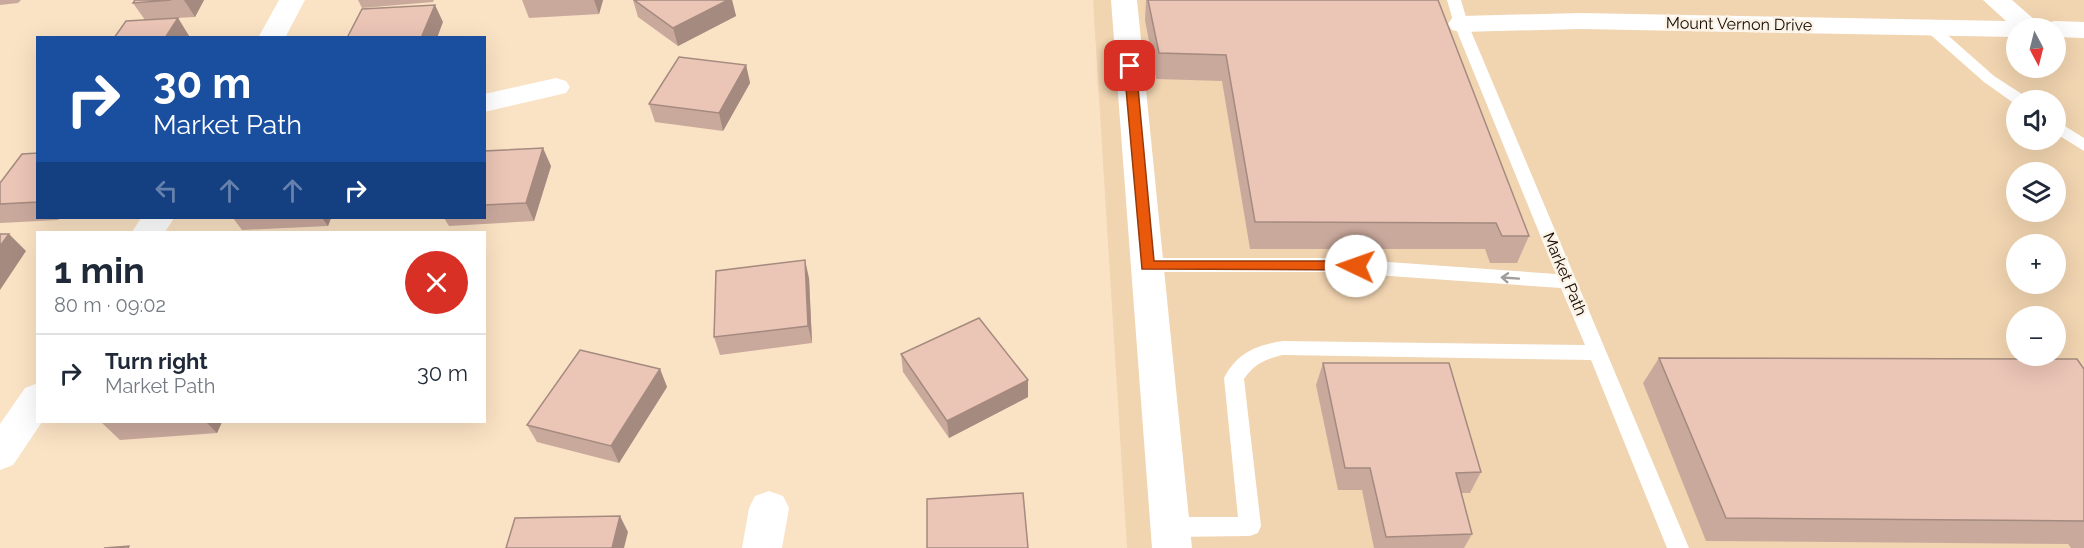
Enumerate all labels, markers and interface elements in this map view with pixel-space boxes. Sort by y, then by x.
street label: Mount Vernon Drive [1666,13,1812,35]
north arrow [2006,18,2066,78]
map controls [2006,18,2066,366]
pin [1104,40,1155,91]
icon: arrive [1113,49,1146,82]
text: 30 m [153,59,251,108]
icon: right [54,60,132,138]
button: sound [2006,90,2066,150]
text: Market Path [153,109,302,140]
button: layers [2006,162,2066,222]
icon: left [150,174,183,207]
icon: ahead [213,174,246,207]
icon: ahead [276,174,309,207]
icon: right [339,174,372,207]
street label: Market Path [1539,230,1591,318]
position arrow [1324,234,1388,298]
button: + [2006,234,2066,294]
text: 1 min [54,249,145,291]
button: close [405,251,468,314]
one-way arrow [1500,272,1520,283]
text: 80 m · 09:02 [54,293,166,317]
button: − [2006,306,2066,366]
text: Turn right [105,348,208,374]
icon: right [54,357,87,390]
text: 30 m [417,360,468,386]
text: Market Path [105,374,215,398]

